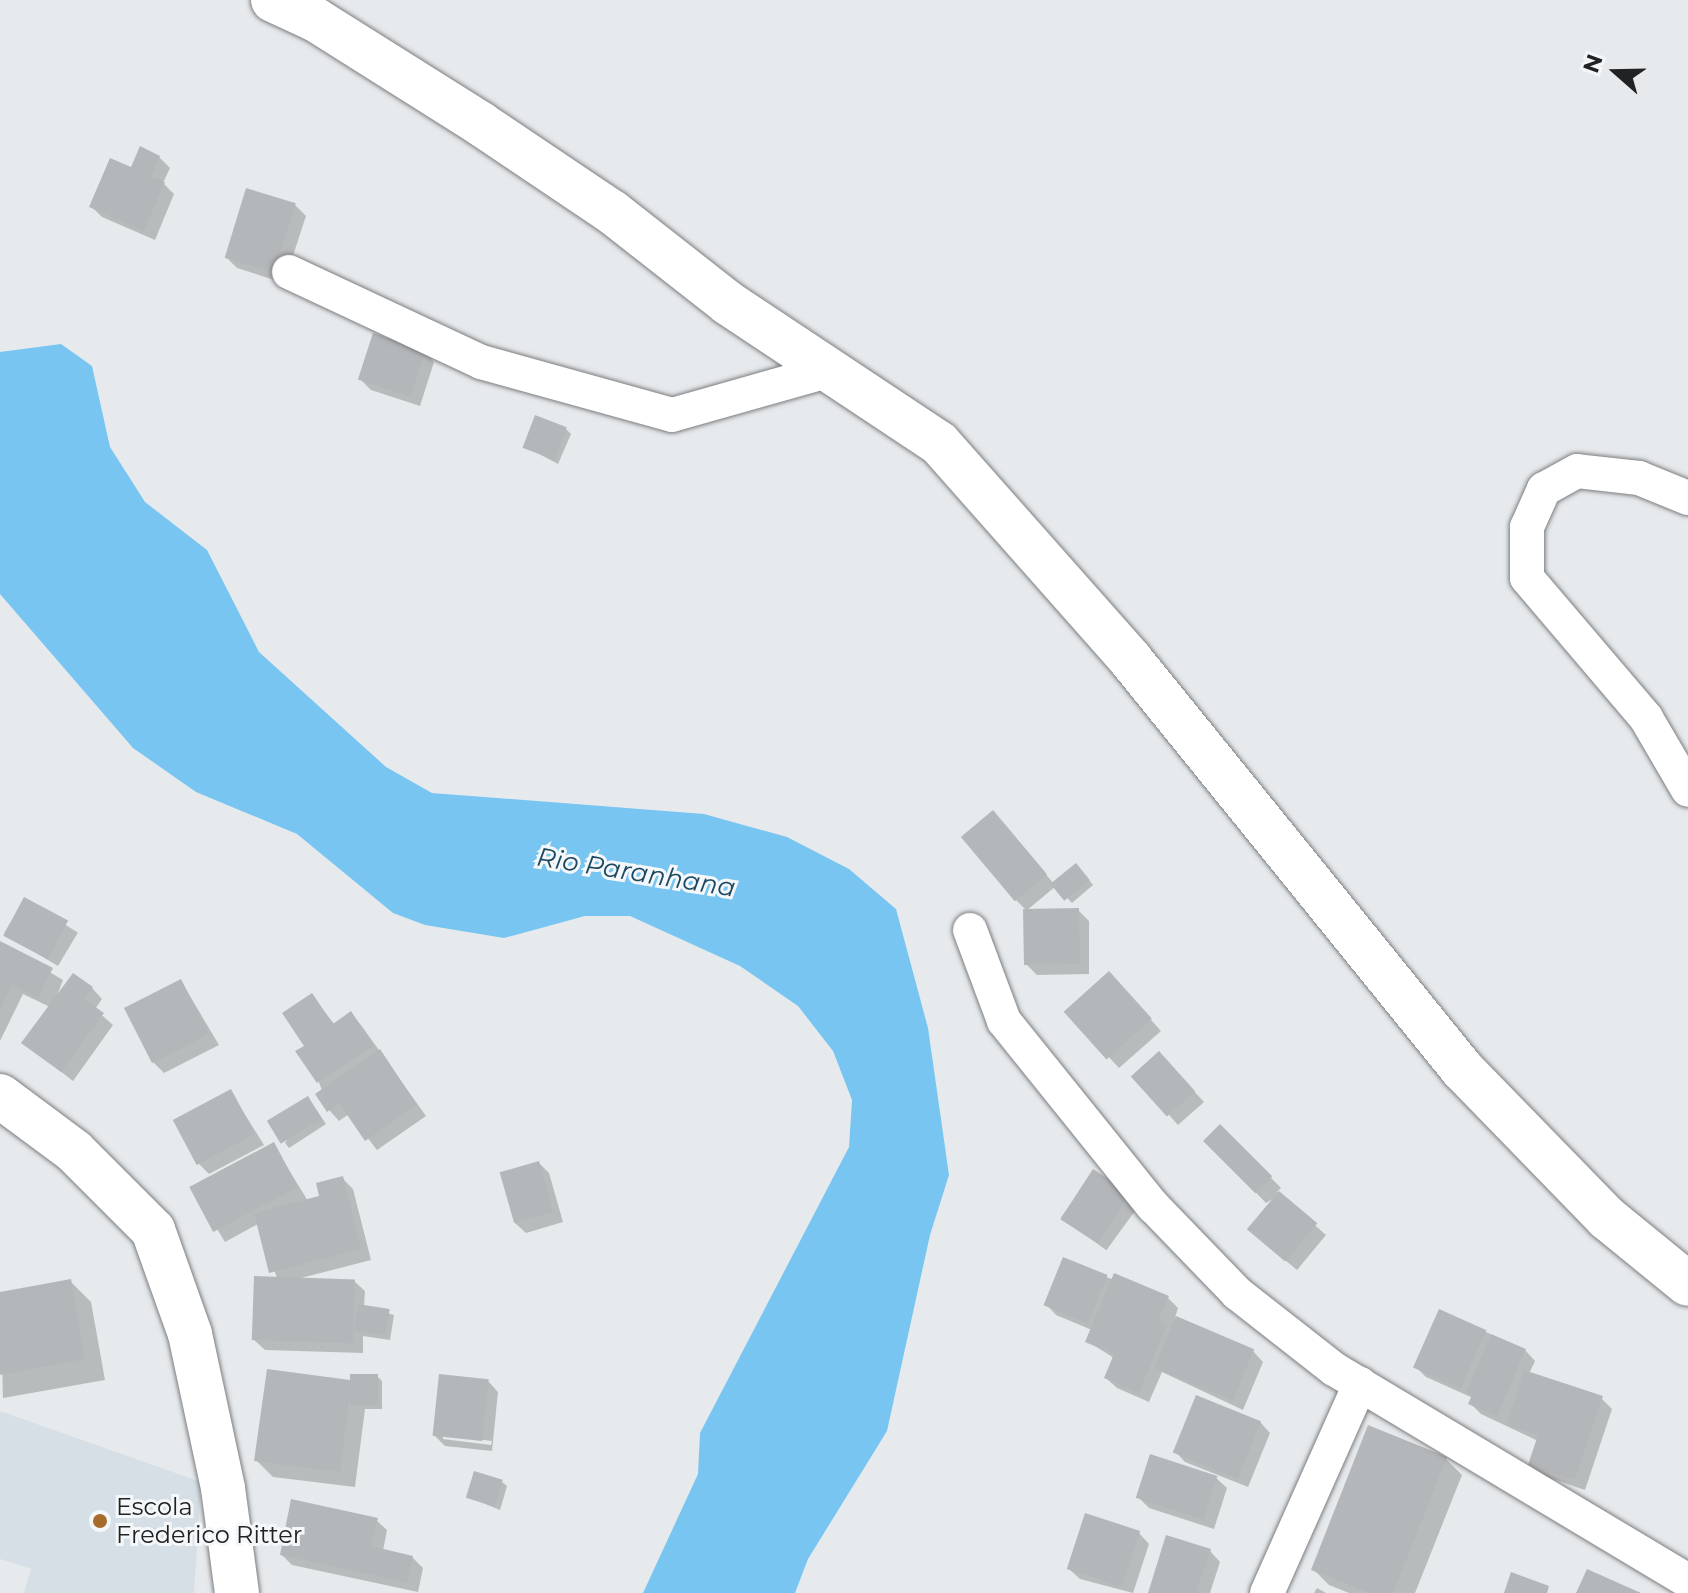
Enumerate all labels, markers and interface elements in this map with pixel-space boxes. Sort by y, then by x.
north arrow [1576,32,1656,112]
text: N [1577,51,1609,77]
water label: Rio Paranhana [535,842,737,904]
place label: Escola Frederico Ritter [116,1493,302,1549]
marker: Escola Frederico Ritter [91,1512,109,1530]

